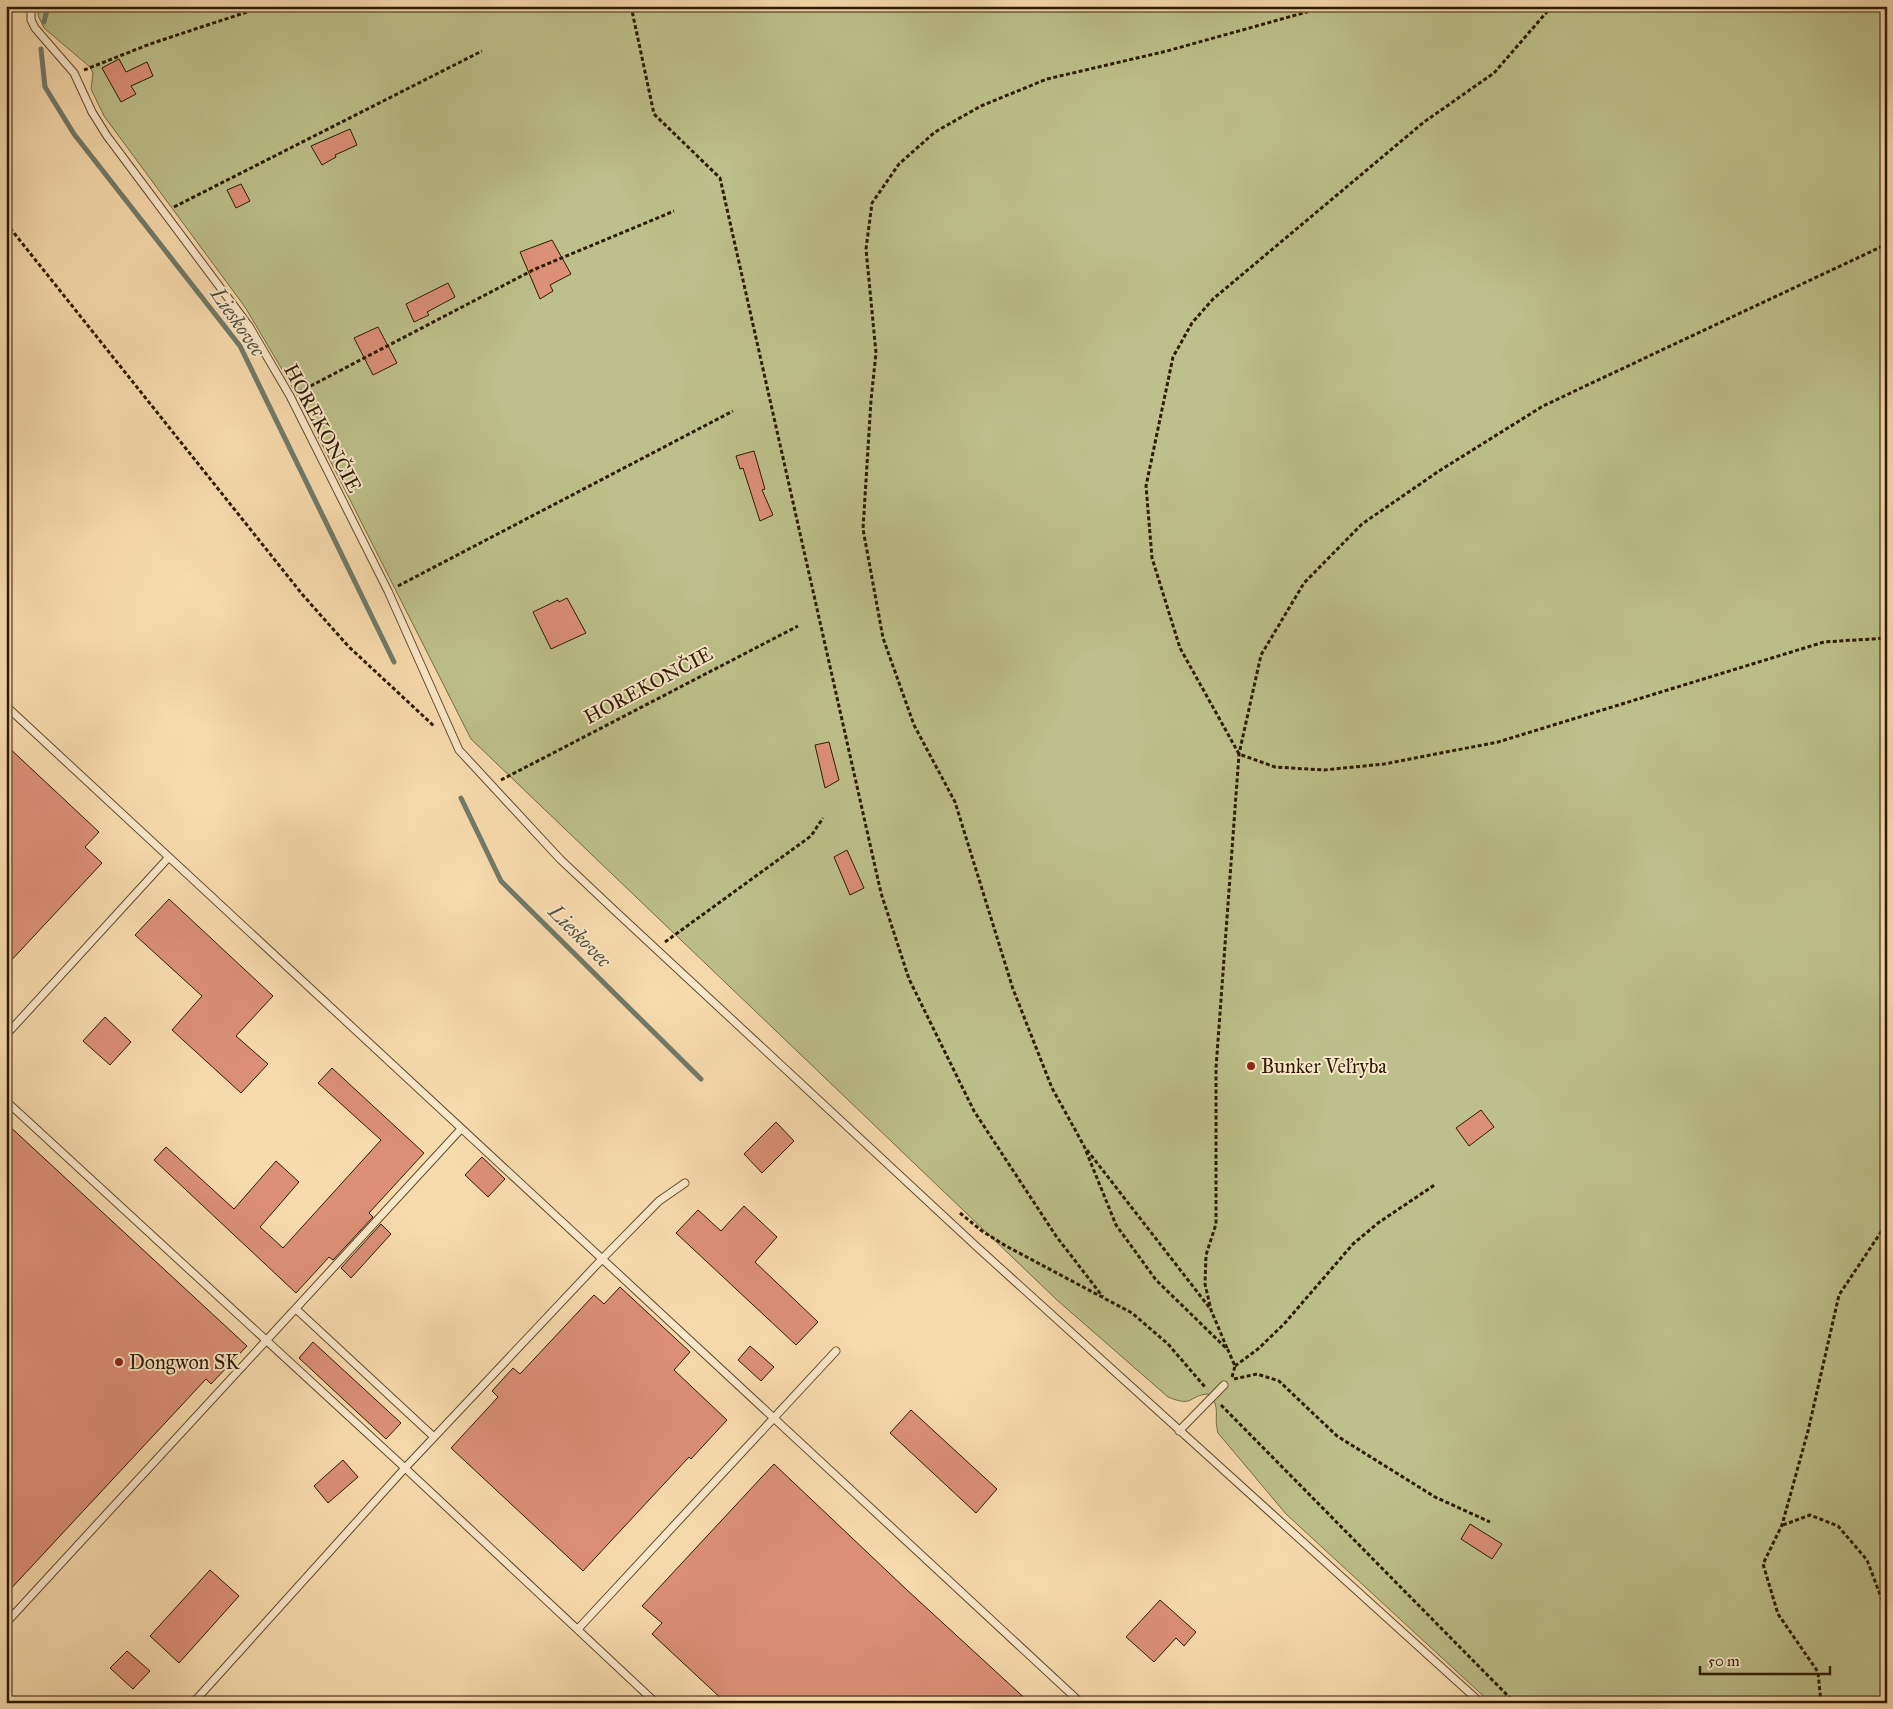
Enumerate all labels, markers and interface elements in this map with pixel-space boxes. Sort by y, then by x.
water label: Lieskovec [204,281,271,362]
street label: HOREKONČIE [279,359,368,496]
street label: HOREKONČIE [579,640,716,729]
water label: Lieskovec [542,898,617,973]
place label: Bunker Veľryba [1261,1054,1387,1078]
marker: Bunker Veľryba [1245,1060,1257,1072]
place label: Dongwon SK [129,1350,240,1375]
marker: Dongwon SK [113,1356,125,1368]
scale bar [1700,1644,1830,1676]
text: 50 m [1708,1652,1740,1670]

